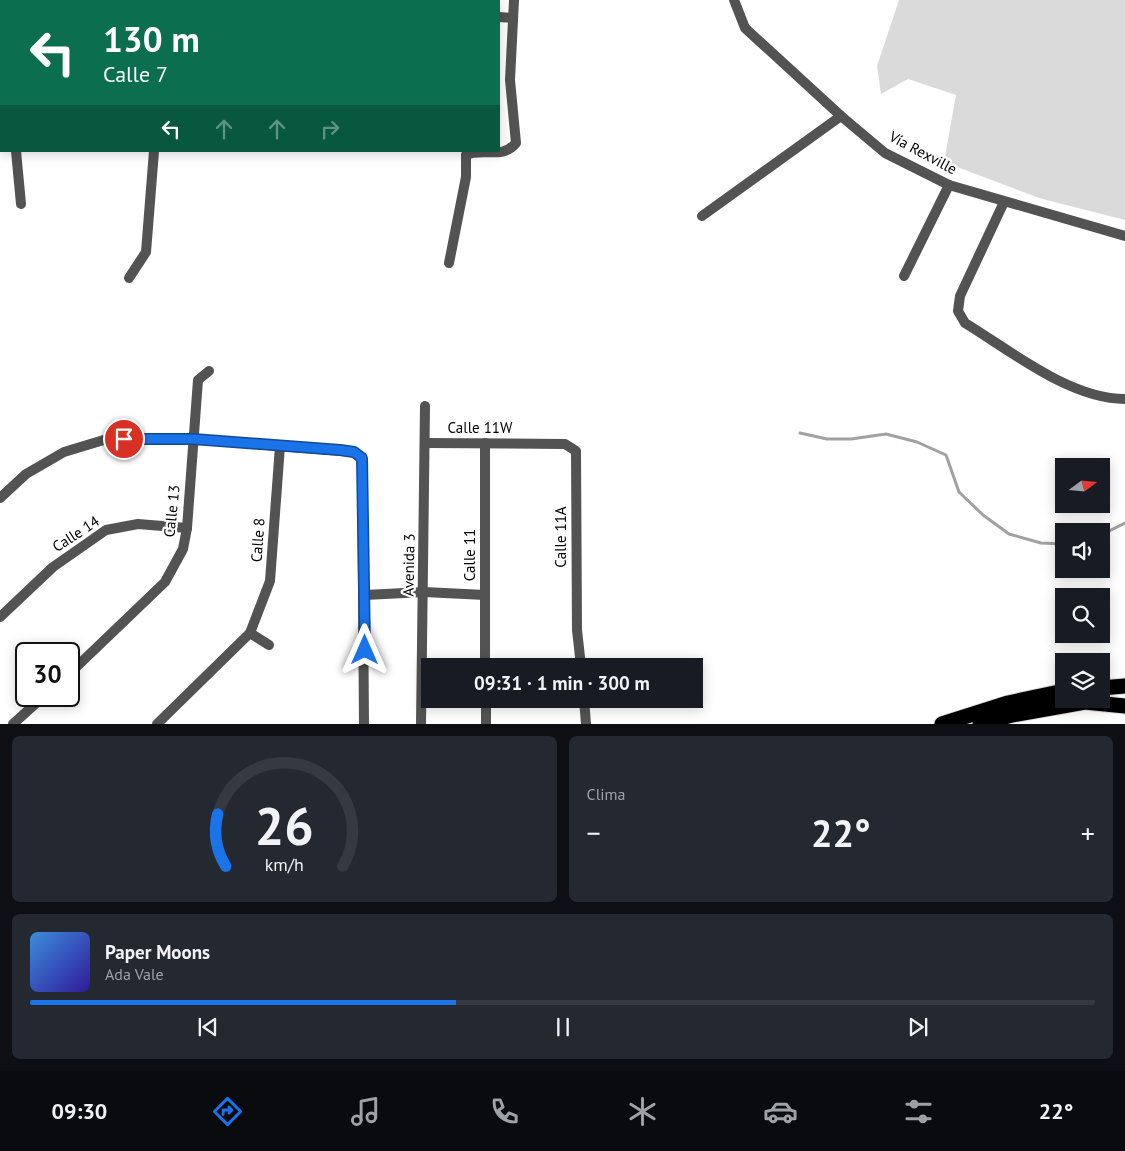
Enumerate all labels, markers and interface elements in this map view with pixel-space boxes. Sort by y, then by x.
text: 130 m [103,16,200,62]
icon: left [20,20,85,85]
text: Calle 7 [103,60,168,88]
icon: left [157,115,185,143]
icon: ahead [210,115,238,143]
icon: ahead [263,115,291,143]
icon: right [316,115,344,143]
street label: Vía Rexville [885,126,960,178]
pin [103,418,145,460]
street label: Calle 11W [448,418,513,437]
icon: arrive [110,425,138,453]
north arrow [1055,458,1110,512]
map controls [1055,458,1110,708]
street label: Calle 13 [159,484,184,538]
street label: Calle 11A [551,506,570,568]
street label: Calle 14 [49,511,103,556]
street label: Calle 8 [246,517,269,563]
button: sound [1055,523,1110,578]
street label: Calle 11 [460,529,479,581]
street label: Avenida 3 [398,533,419,597]
button: search [1055,588,1110,643]
position arrow [338,623,390,675]
speed limit sign: 30 [15,642,80,707]
button: layers [1055,653,1110,708]
text: 09:31 · 1 min · 300 m [474,671,650,695]
text: Clima [587,784,626,804]
text: 26 [255,792,314,859]
text: 22° [811,808,871,857]
text: − [587,814,601,851]
text: + [1081,814,1095,851]
text: km/h [265,853,304,876]
text: Paper Moons [105,940,210,964]
text: Ada Vale [105,964,164,984]
icon: previous [194,1013,222,1041]
icon: pause [549,1013,577,1041]
icon: next [904,1013,932,1041]
icon: directions [210,1094,245,1129]
icon: music [348,1094,383,1129]
icon: phone [487,1094,522,1129]
icon: climate [625,1094,660,1129]
icon: car [763,1094,798,1129]
icon: filters [901,1094,936,1129]
text: 09:30 [52,1097,107,1125]
text: 22° [1039,1097,1073,1125]

